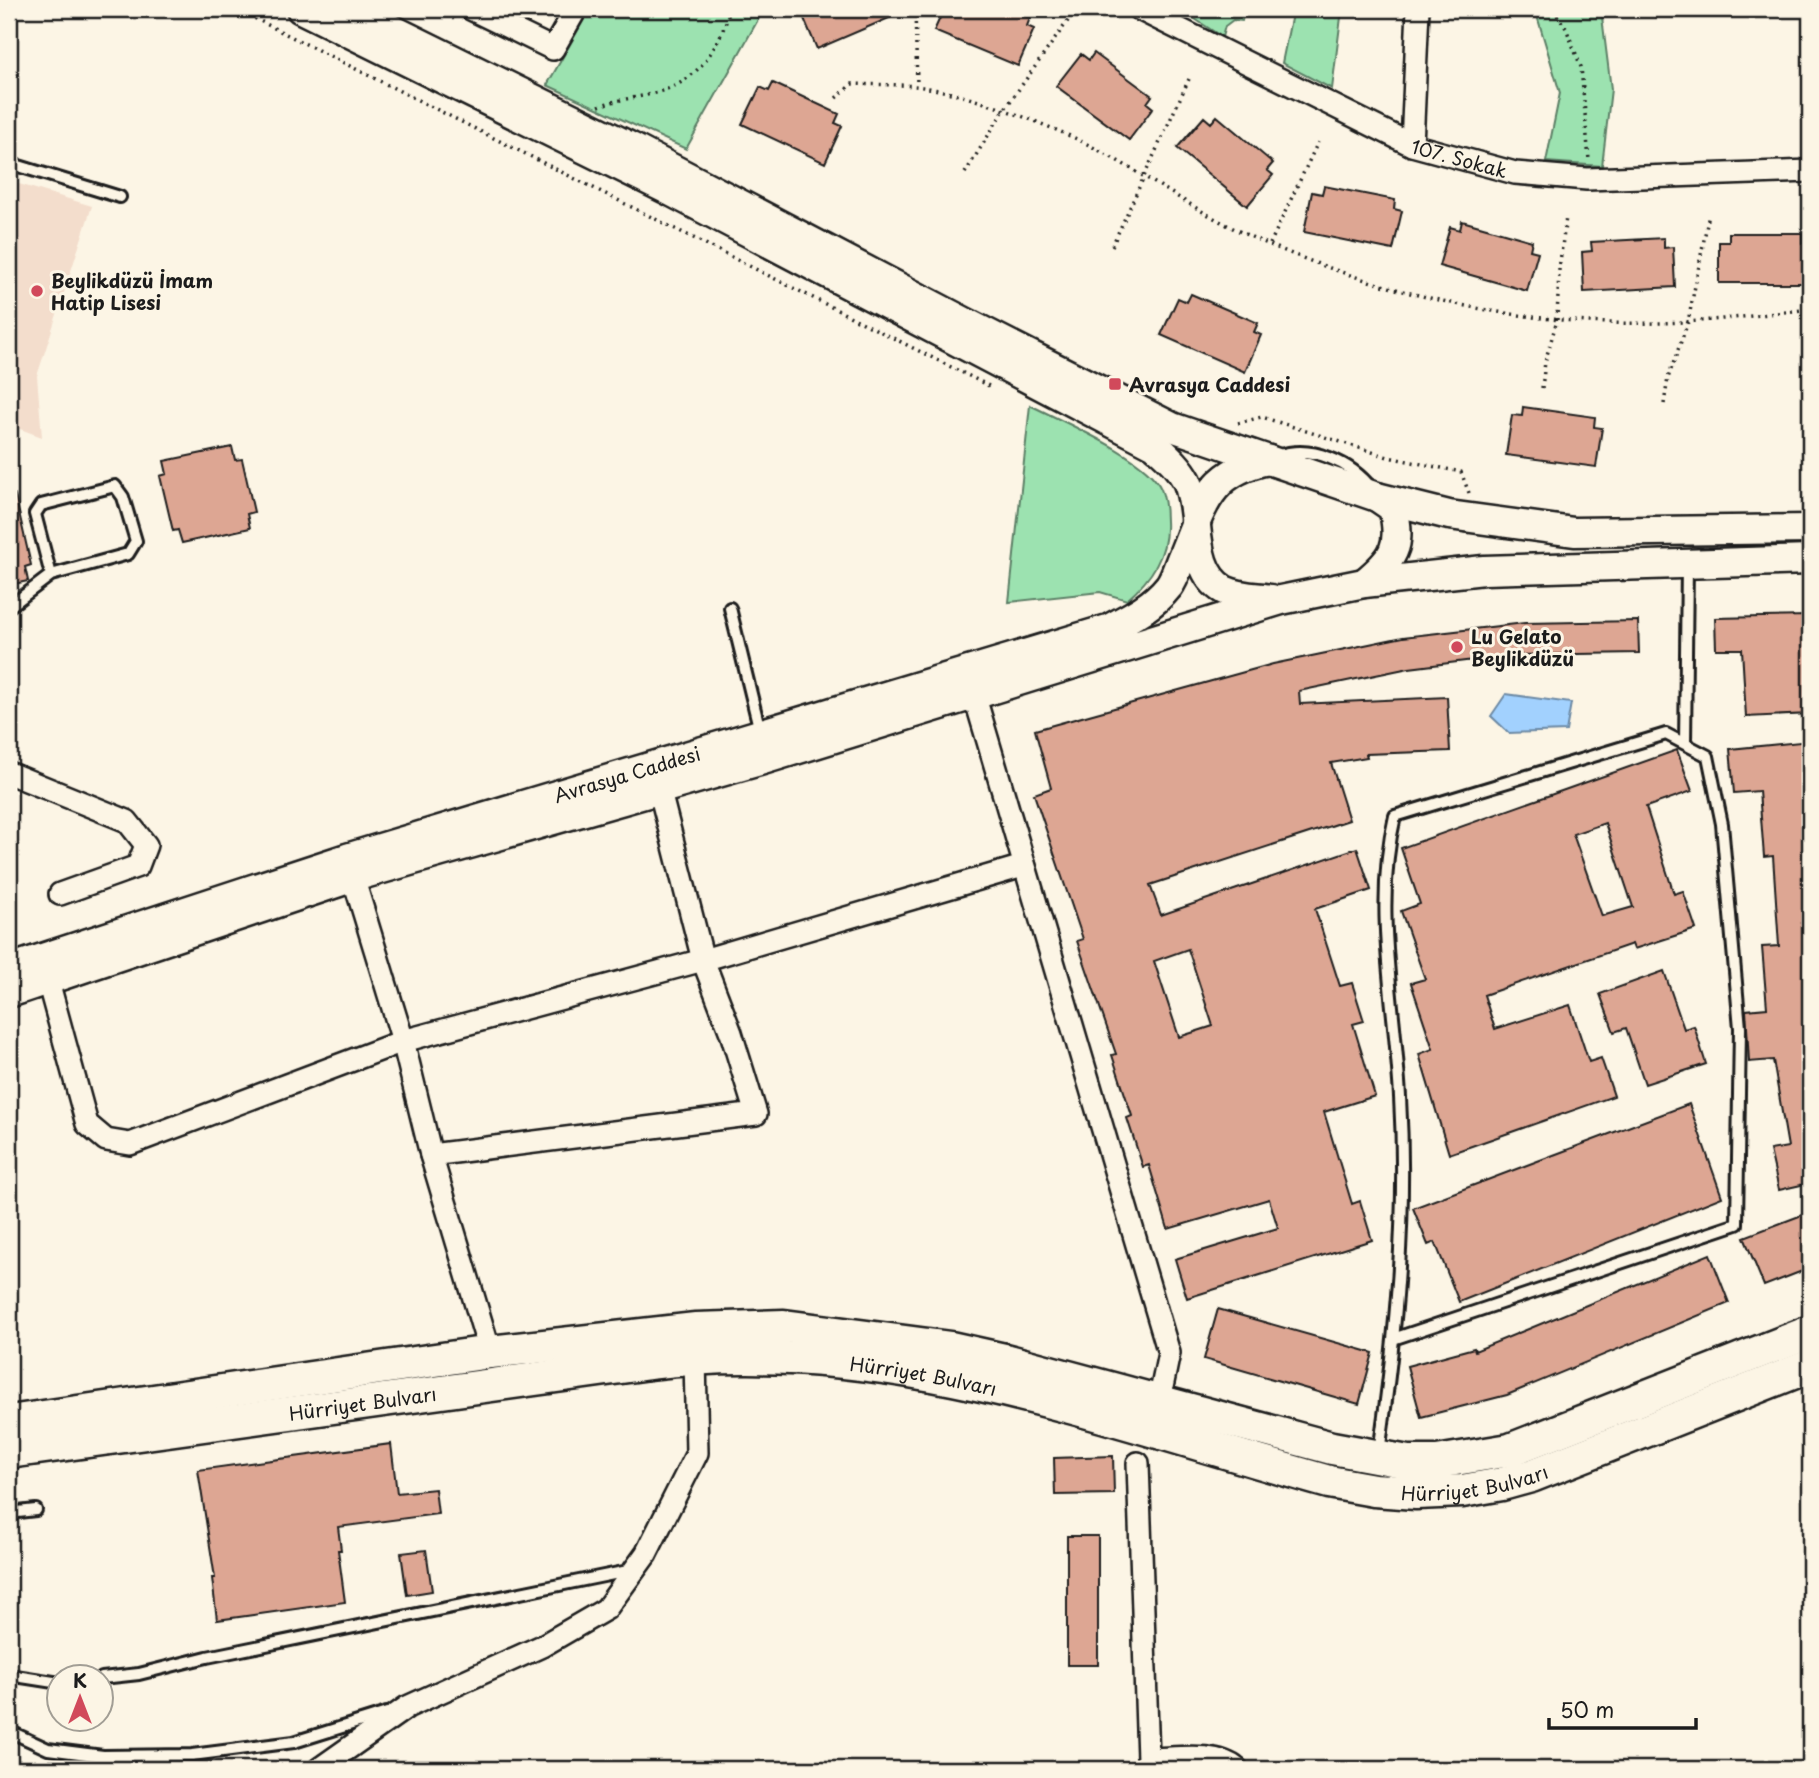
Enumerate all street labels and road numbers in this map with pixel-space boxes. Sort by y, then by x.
street label: 107. Sokak [1408,131,1511,184]
street label: Avrasya Caddesi [550,739,703,809]
street label: Hürriyet Bulvarı [848,1349,1000,1402]
street label: Hürriyet Bulvarı [287,1379,438,1427]
street label: Hürriyet Bulvarı [1400,1457,1552,1507]

